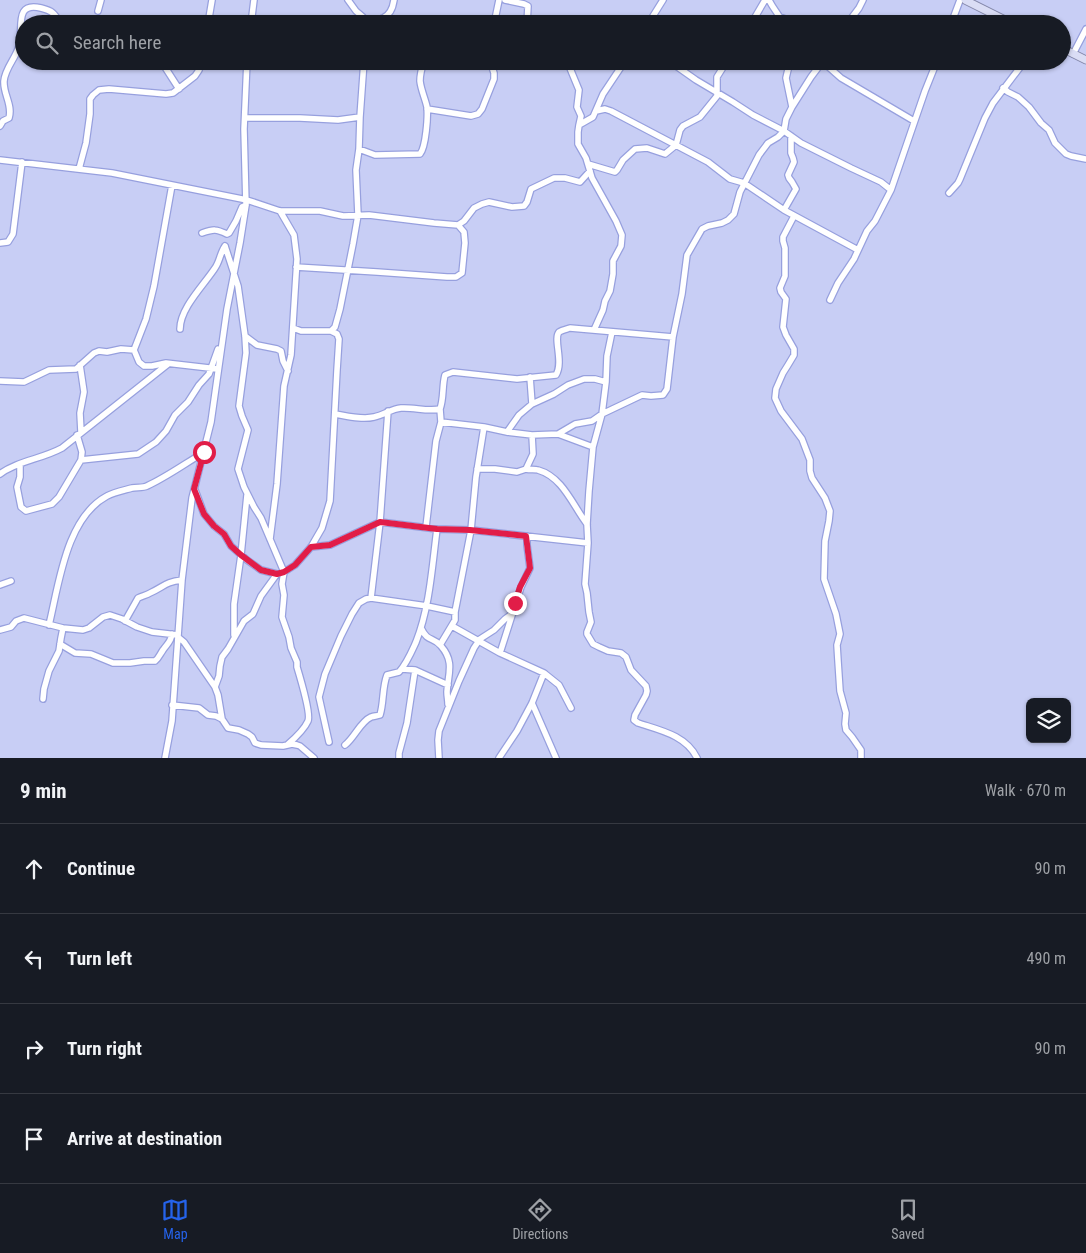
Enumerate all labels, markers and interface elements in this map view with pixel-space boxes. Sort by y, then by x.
search box [15,15,1071,70]
icon: search [33,29,61,57]
text: Search here [73,31,161,54]
route start [193,441,216,464]
route end [504,592,527,615]
map controls [1026,698,1071,743]
button: layers [1026,698,1071,743]
text: 9 min [20,779,67,803]
text: Walk · 670 m [985,781,1066,800]
icon: ahead [20,855,48,883]
text: Continue [67,857,135,880]
text: 90 m [1034,859,1066,878]
icon: left [20,945,48,973]
text: Turn left [67,947,132,970]
text: 490 m [1027,949,1066,968]
icon: right [20,1035,48,1063]
text: Turn right [67,1037,142,1060]
text: 90 m [1034,1039,1066,1058]
icon: arrive [20,1125,48,1153]
text: Arrive at destination [67,1127,222,1150]
tab: Map [161,1196,189,1242]
tab: Directions [512,1196,568,1242]
tab: Saved [891,1196,925,1242]

